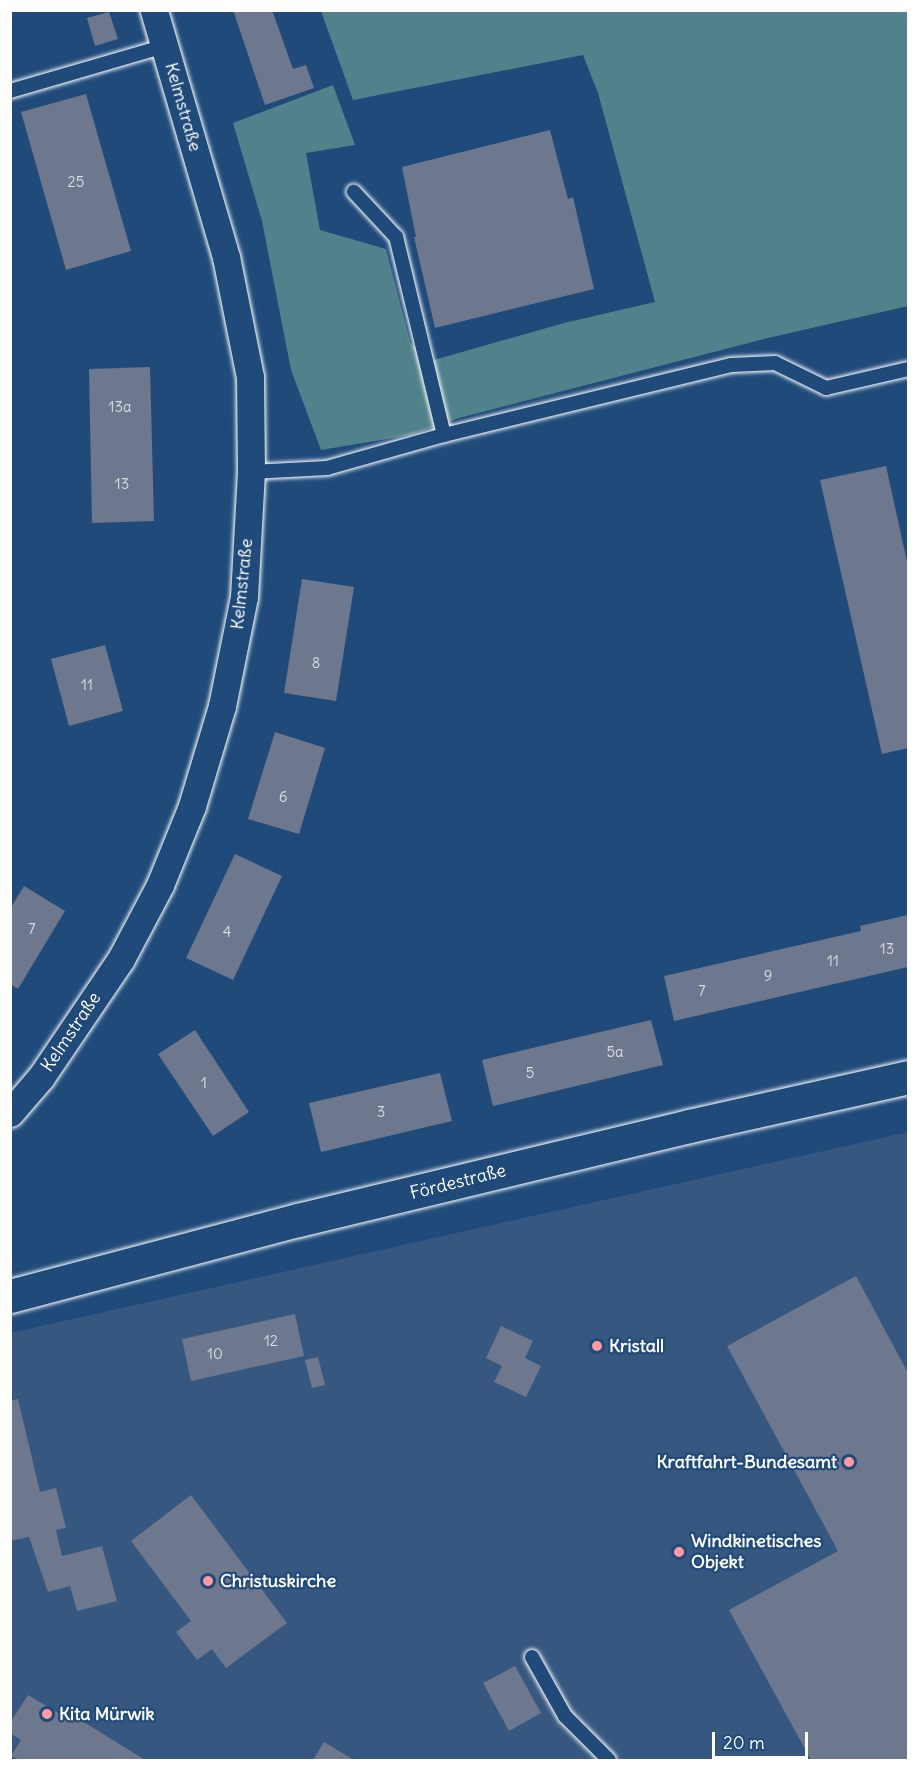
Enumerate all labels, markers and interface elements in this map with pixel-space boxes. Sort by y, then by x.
street label: Kelmstraße [160,60,206,154]
house number: 25 [68,173,84,191]
house number: 13a [108,398,132,416]
house number: 13 [115,475,129,493]
street label: Kelmstraße [226,537,258,631]
house number: 8 [312,654,320,672]
house number: 11 [81,676,93,694]
house number: 6 [279,788,287,806]
house number: 7 [28,920,36,938]
house number: 4 [223,923,231,941]
house number: 13 [880,940,894,958]
house number: 11 [827,952,839,970]
house number: 9 [764,967,772,985]
house number: 7 [698,982,706,1000]
street label: Kelmstraße [37,988,105,1076]
house number: 5a [606,1043,624,1061]
house number: 5 [526,1064,534,1082]
house number: 1 [201,1074,207,1092]
house number: 3 [377,1103,385,1121]
street label: Fördestraße [408,1160,508,1204]
house number: 12 [264,1332,278,1350]
place label: Kristall [609,1335,664,1357]
marker: Kristall [590,1339,604,1353]
house number: 10 [207,1345,223,1363]
place label: Kraftfahrt-Bundesamt [656,1451,837,1473]
marker: Kraftfahrt-Bundesamt [842,1455,856,1469]
place label: Windkinetisches Objekt [691,1531,821,1574]
marker: Windkinetisches Objekt [672,1545,686,1559]
place label: Christuskirche [220,1570,336,1592]
marker: Christuskirche [201,1574,215,1588]
place label: Kita Mürwik [59,1703,154,1725]
marker: Kita Mürwik [40,1707,54,1721]
scale bar [715,1720,811,1758]
text: 20 m [723,1731,765,1754]

